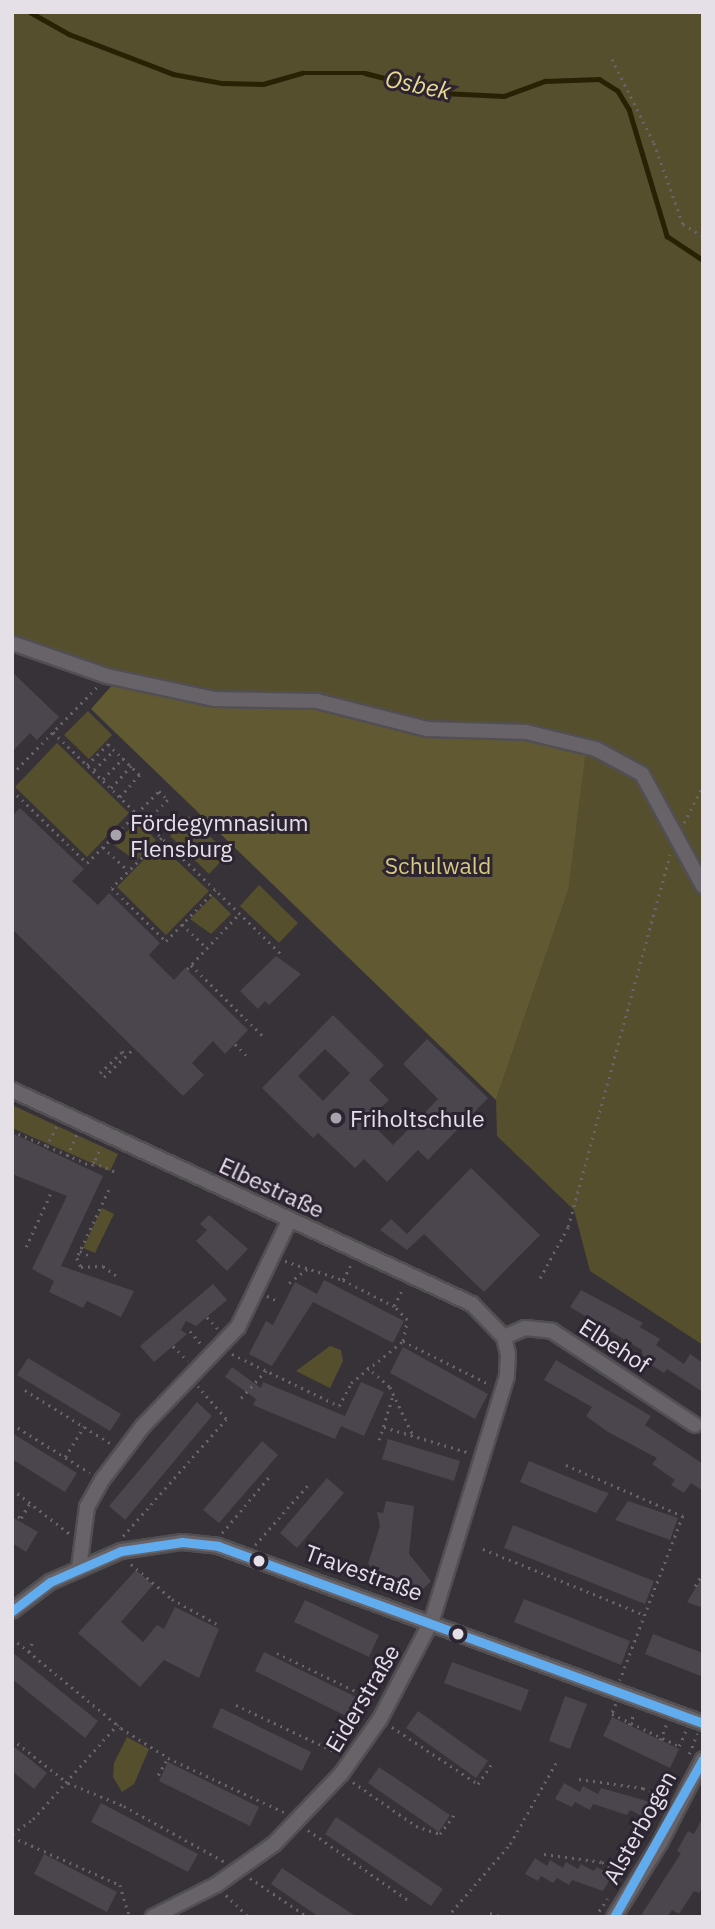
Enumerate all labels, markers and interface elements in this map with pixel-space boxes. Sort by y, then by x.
water label: Osbek [383,64,453,106]
place label: Fördegymnasium Flensburg [130,808,309,862]
marker: Fördegymnasium Flensburg [108,827,124,843]
park label: Schulwald [385,851,491,879]
place label: Friholtschule [350,1104,485,1132]
marker: Friholtschule [328,1110,344,1126]
street label: Elbestraße [215,1151,329,1223]
street label: Elbehof [574,1312,656,1378]
street label: Travestraße [301,1538,427,1606]
unlabelled marker [252,1554,266,1568]
unlabelled marker [451,1627,465,1641]
street label: Eiderstraße [319,1639,405,1757]
street label: Alsterbogen [597,1766,681,1888]

